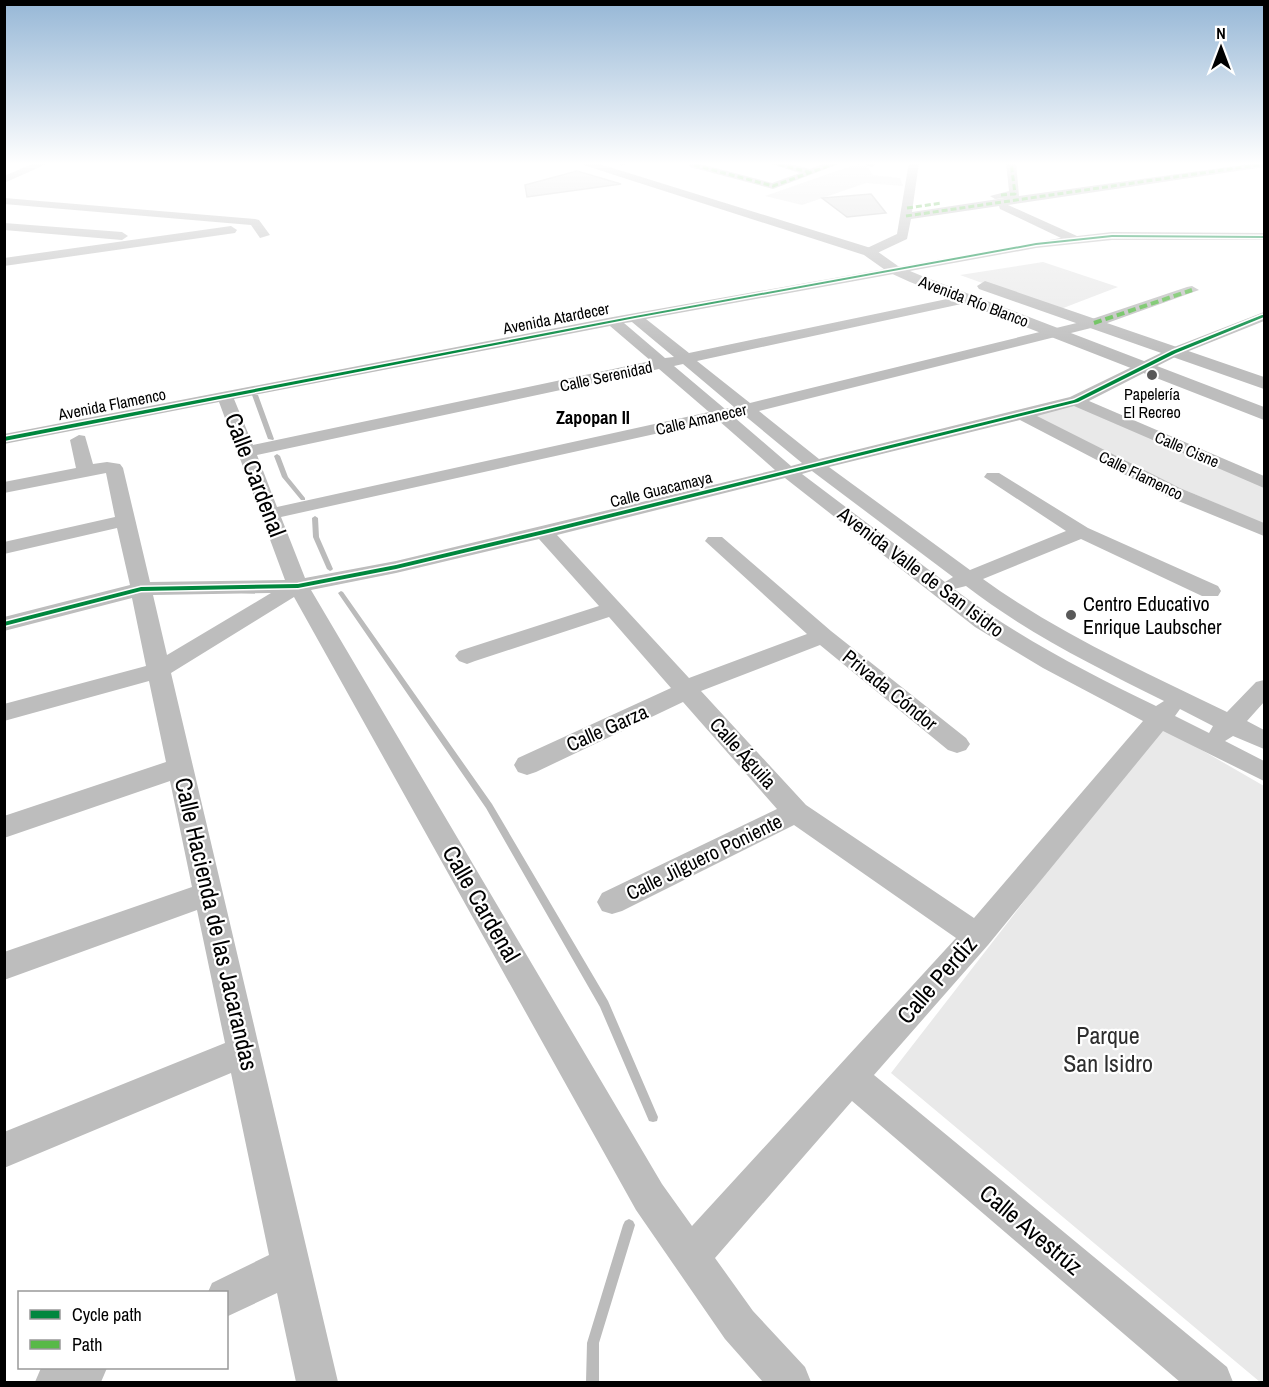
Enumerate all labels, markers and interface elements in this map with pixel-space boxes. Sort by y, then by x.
north arrow [1191,18,1251,78]
text: N [1216,22,1226,44]
street label: Avenida Río Blanco [915,270,1032,332]
street label: Avenida Atardecer [500,297,612,339]
street label: Calle Serenidad [558,355,654,397]
marker: Papelería El Recreo [1145,368,1159,382]
street label: Avenida Flamenco [55,383,168,425]
place label: Papelería El Recreo [1123,383,1181,423]
street label: Calle Amanecer [653,398,749,440]
district label: Zapopan II [556,405,630,430]
street label: Calle Cardenal [218,408,294,541]
street label: Calle Cisne [1151,426,1223,472]
street label: Calle Flamenco [1095,445,1187,505]
street label: Calle Guacamaya [608,466,715,512]
street label: Avenida Valle de San Isidro [832,499,1010,643]
place label: Centro Educativo Enrique Laubscher [1083,590,1222,640]
marker: Centro Educativo Enrique Laubscher [1064,608,1078,622]
street label: Privada Cóndor [837,643,944,737]
street label: Calle Garza [562,698,652,757]
street label: Calle Águila [704,711,783,794]
street label: Calle Hacienda de las Jacarandas [168,774,266,1073]
street label: Calle Jilguero Poniente [621,807,786,906]
street label: Calle Cardenal [435,839,528,968]
street label: Calle Perdiz [889,928,984,1030]
park label: Parque San Isidro [1063,1019,1153,1079]
street label: Calle Avestrúz [973,1177,1090,1282]
legend [18,1291,228,1369]
text: Cycle path [72,1302,142,1327]
text: Path [72,1332,102,1357]

